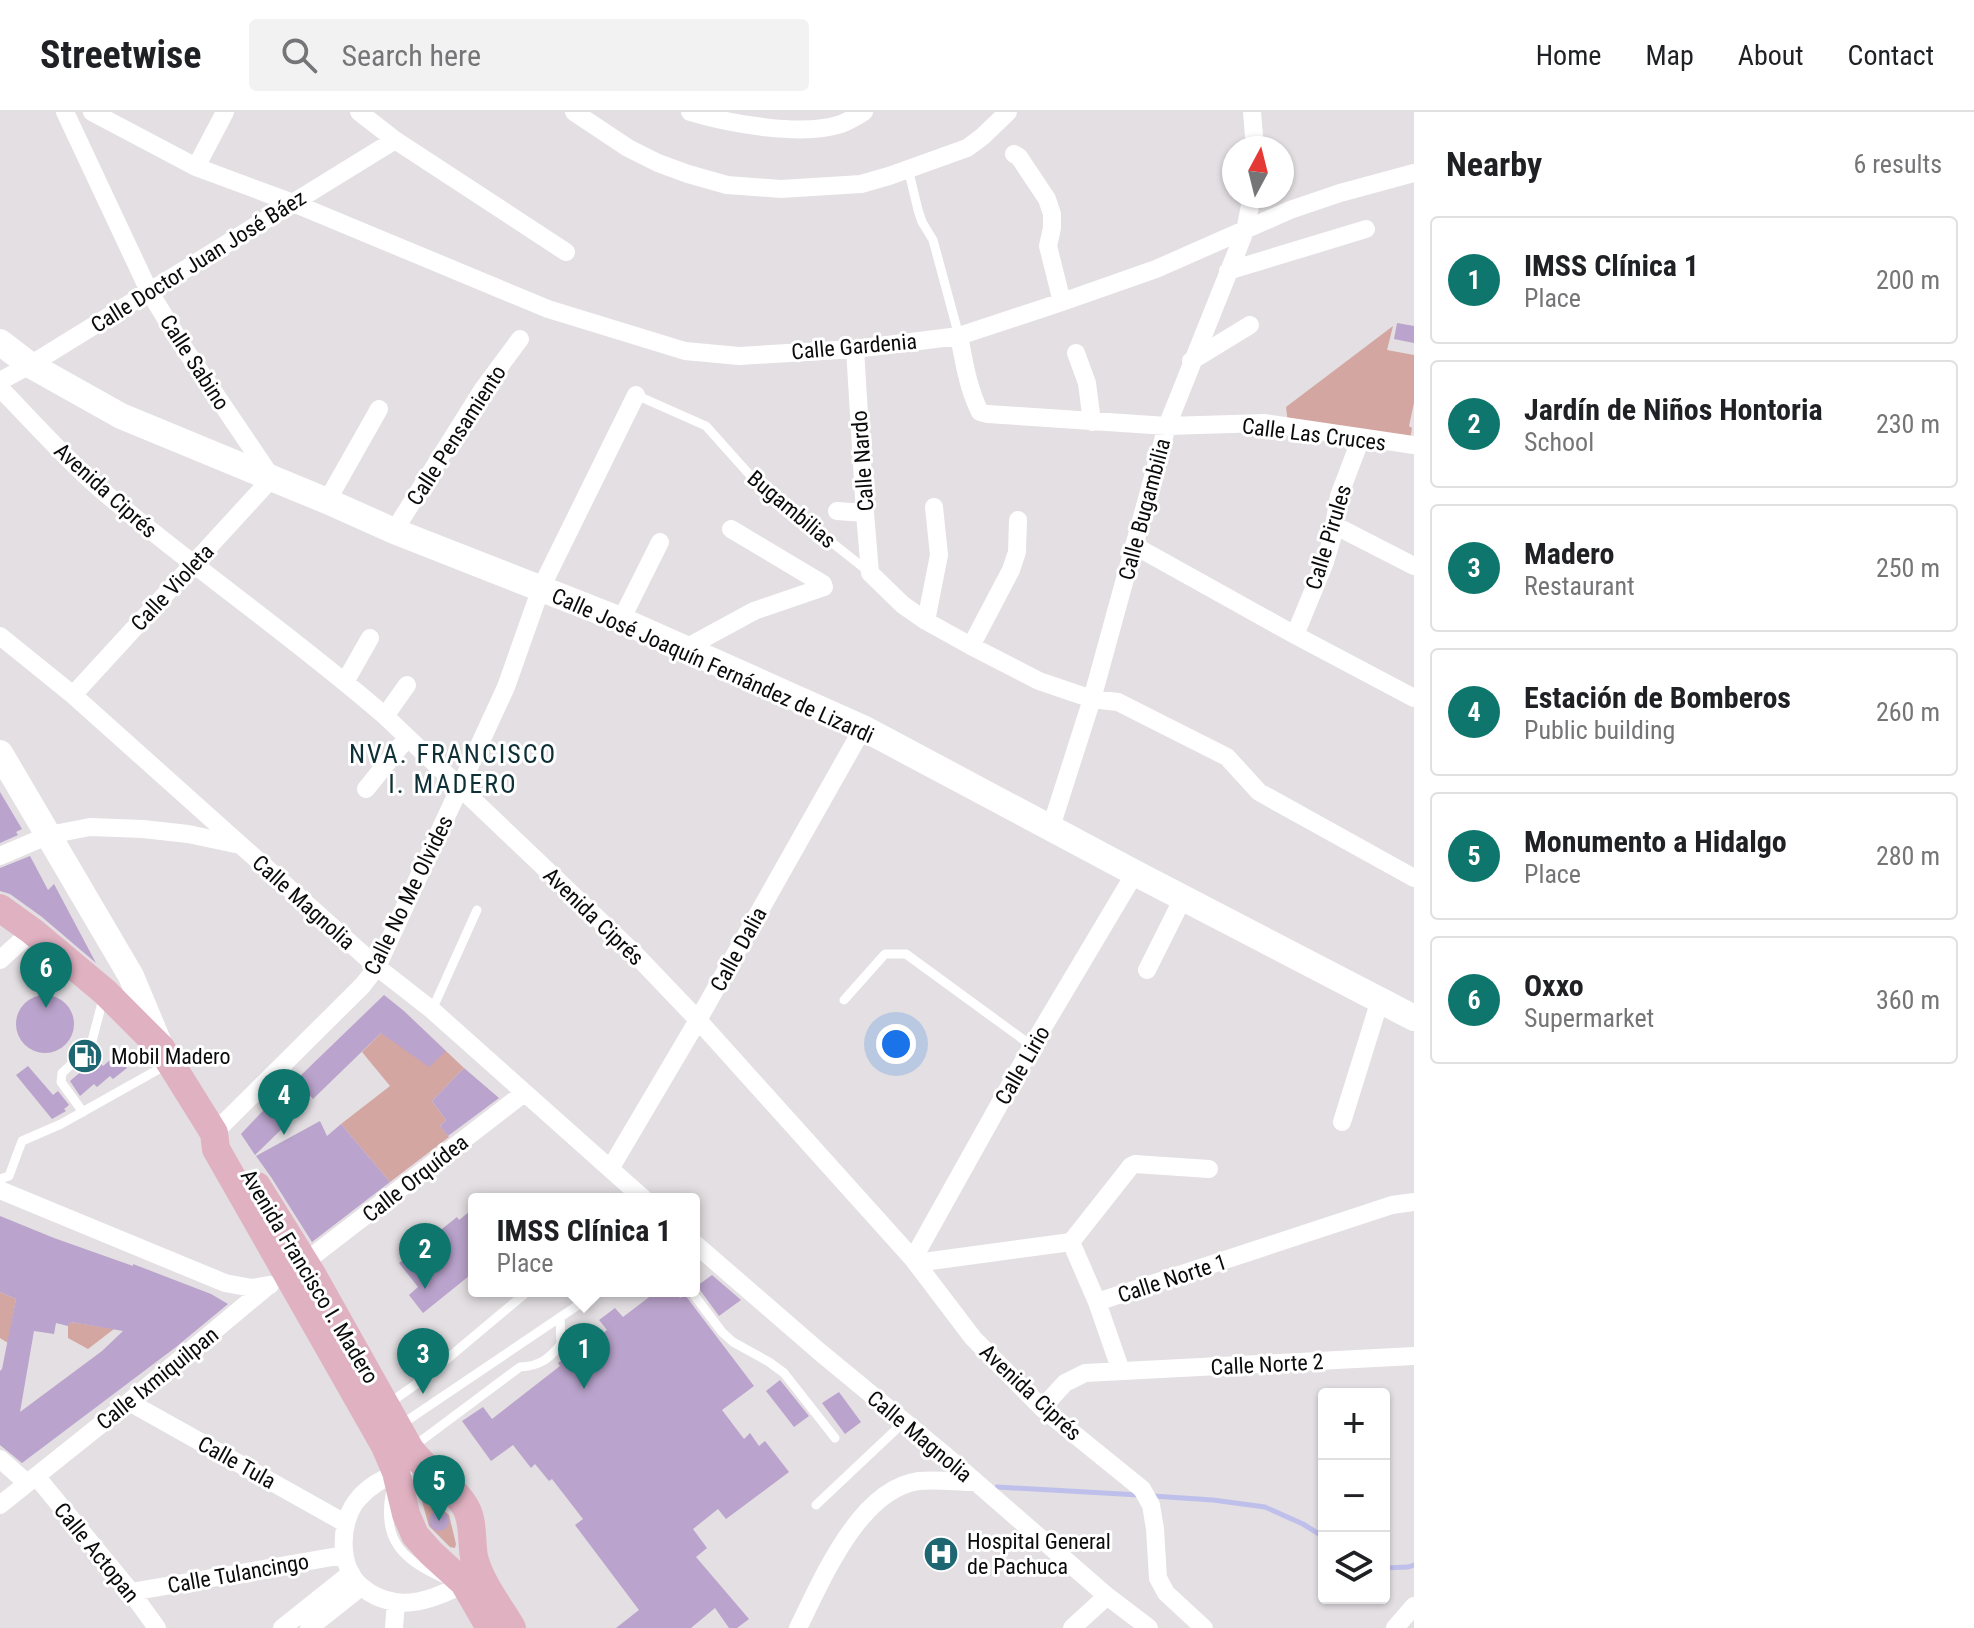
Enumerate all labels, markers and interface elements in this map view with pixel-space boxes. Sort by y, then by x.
search box [249,19,809,91]
text: Streetwise [40,33,201,77]
icon: search [277,33,321,77]
text: Search here [341,38,481,73]
text: Home [1536,39,1601,72]
text: Map [1645,39,1694,72]
text: About [1738,39,1804,72]
text: Contact [1848,39,1934,72]
north arrow [1222,136,1294,208]
text: Nearby [1446,144,1542,184]
text: 6 results [1853,149,1942,179]
street label: Calle Doctor Juan José Báez [86,185,310,338]
text: IMSS Clínica 1 [1524,248,1699,283]
text: 1 [1467,265,1481,295]
text: 200 m [1876,265,1940,295]
text: Place [1524,283,1581,313]
street label: Calle Sabino [155,310,234,414]
street label: Calle Gardenia [790,329,918,364]
street label: Calle Pensamiento [402,361,511,510]
text: Jardín de Niños Hontoria [1524,392,1823,427]
text: 2 [1467,409,1481,439]
text: 230 m [1876,409,1940,439]
street label: Calle Nardo [847,410,878,512]
street label: Calle Las Cruces [1241,413,1387,456]
text: School [1524,427,1594,457]
street label: Calle Bugambilia [1114,436,1175,583]
street label: Avenida Ciprés [49,438,162,543]
street label: Bugambilias [743,465,841,553]
street label: Calle Pirules [1301,482,1356,593]
text: Madero [1524,536,1614,571]
street label: Calle Violeta [126,539,219,636]
text: 3 [1467,553,1481,583]
text: 250 m [1876,553,1940,583]
text: Restaurant [1524,571,1635,601]
street label: Calle José Joaquín Fernández de Lizardi [548,583,878,748]
text: Estación de Bomberos [1524,680,1791,715]
text: 4 [1467,697,1481,727]
text: 260 m [1876,697,1940,727]
text: Public building [1524,715,1675,745]
district label: NVA. FRANCISCO I. MADERO [349,739,557,799]
street label: Calle No Me Olvides [359,811,458,979]
text: Monumento a Hidalgo [1524,824,1787,859]
text: 5 [1467,841,1481,871]
text: 280 m [1876,841,1940,871]
street label: Calle Magnolia [247,850,360,955]
text: Place [1524,859,1581,889]
street label: Avenida Ciprés [539,863,649,970]
street label: Calle Dalia [705,903,772,996]
pin: 6 [20,942,72,1008]
text: Oxxo [1524,968,1584,1003]
text: 6 [1467,985,1481,1015]
text: 360 m [1876,985,1940,1015]
text: Supermarket [1524,1003,1654,1033]
street label: Calle Lirio [990,1021,1055,1109]
your location [876,1024,916,1064]
fuel station icon: Mobil Madero [66,1037,104,1075]
place label: Mobil Madero [111,1044,231,1069]
pin: 4 [258,1069,310,1135]
street label: Calle Orquídea [358,1130,473,1227]
street label: Avenida Francisco I. Madero [236,1165,384,1388]
popup [468,1193,700,1297]
text: IMSS Clínica 1 [497,1213,671,1248]
pin: 2 [399,1223,451,1289]
text: Place [497,1248,554,1278]
street label: Calle Norte 1 [1114,1249,1230,1308]
street label: Calle Ixmiquilpan [92,1322,223,1435]
pin: 1 [558,1323,610,1389]
pin: 3 [397,1328,449,1394]
street label: Avenida Ciprés [975,1339,1086,1446]
street label: Calle Norte 2 [1210,1349,1324,1380]
street label: Calle Magnolia [862,1385,977,1487]
map controls [1318,1388,1390,1604]
button: + [1318,1388,1390,1460]
street label: Calle Tula [194,1431,280,1494]
pin: 5 [413,1455,465,1521]
button: − [1318,1460,1390,1532]
street label: Calle Actopan [49,1498,144,1607]
place label: Hospital General de Pachuca [967,1529,1111,1579]
button: layers [1318,1532,1390,1604]
hospital icon: Hospital General de Pachuca [922,1535,960,1573]
street label: Calle Tulancingo [165,1549,311,1598]

